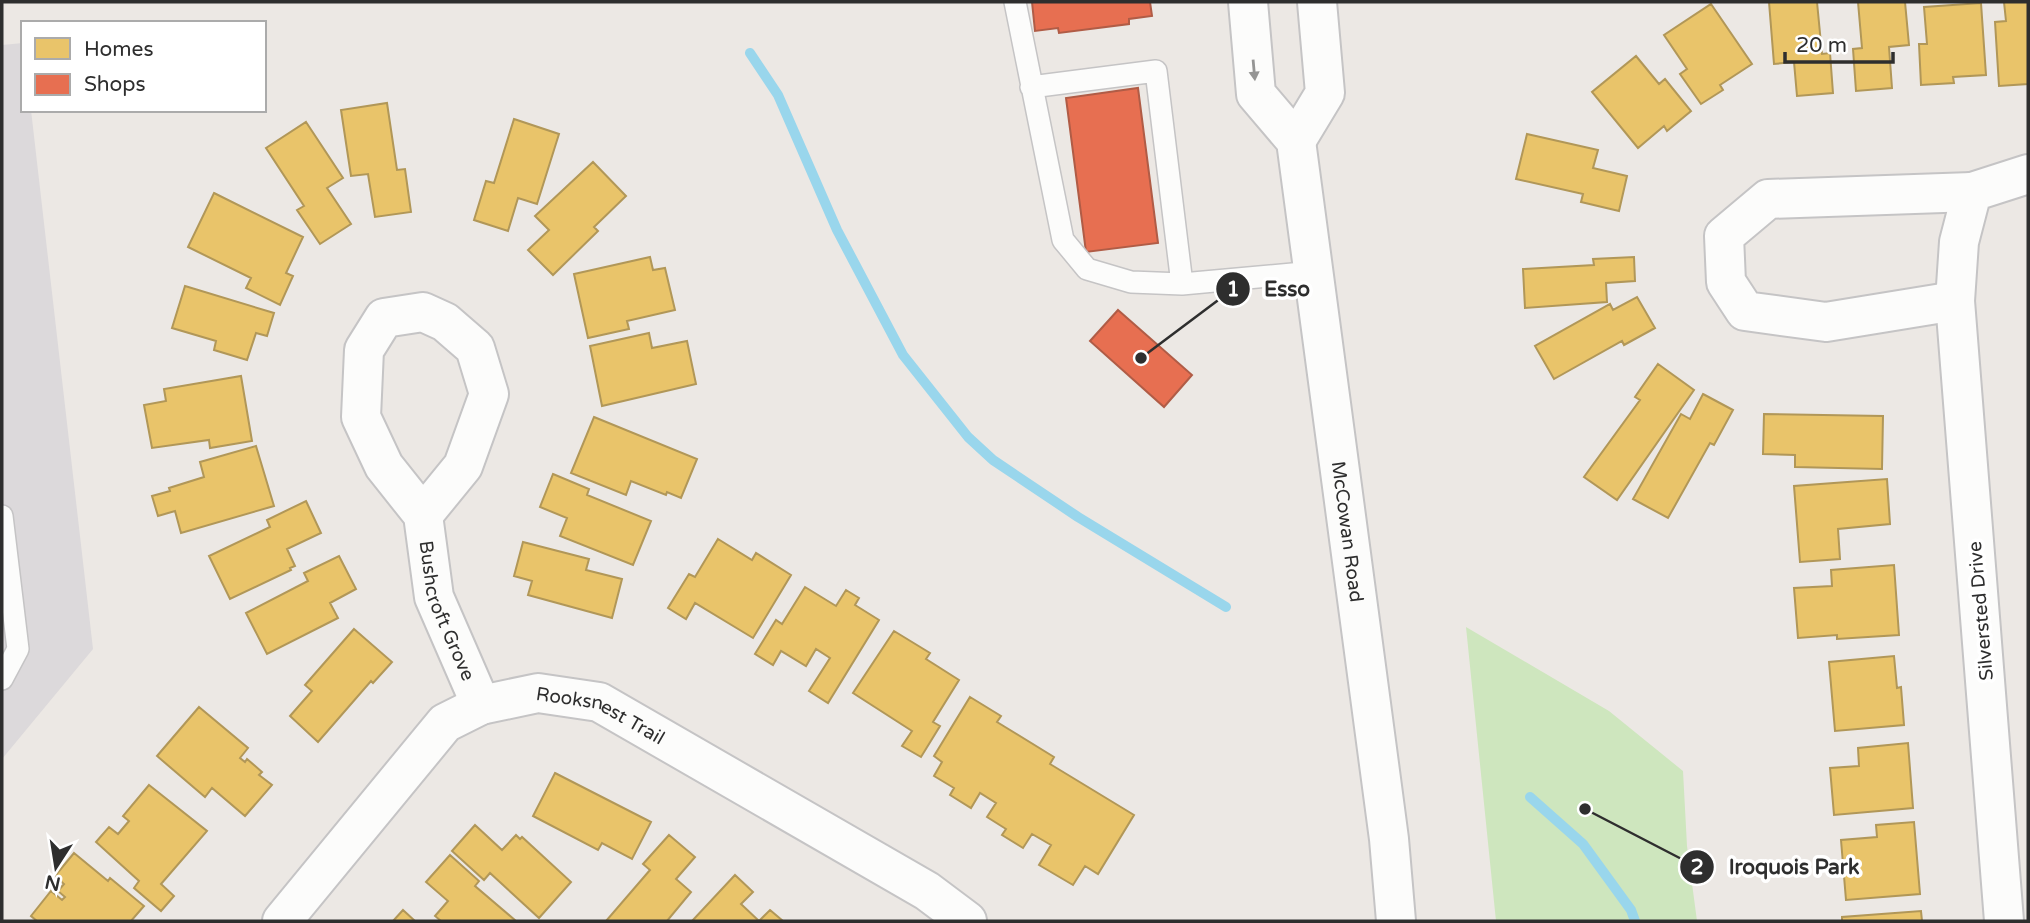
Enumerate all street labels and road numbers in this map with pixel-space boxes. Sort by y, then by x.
street label: McCowan Road [1327,460,1367,604]
street label: Bushcroft Grove [415,539,479,684]
street label: Silversted Drive [1964,540,1998,681]
street label: Rooksnest Trail [535,683,668,749]

